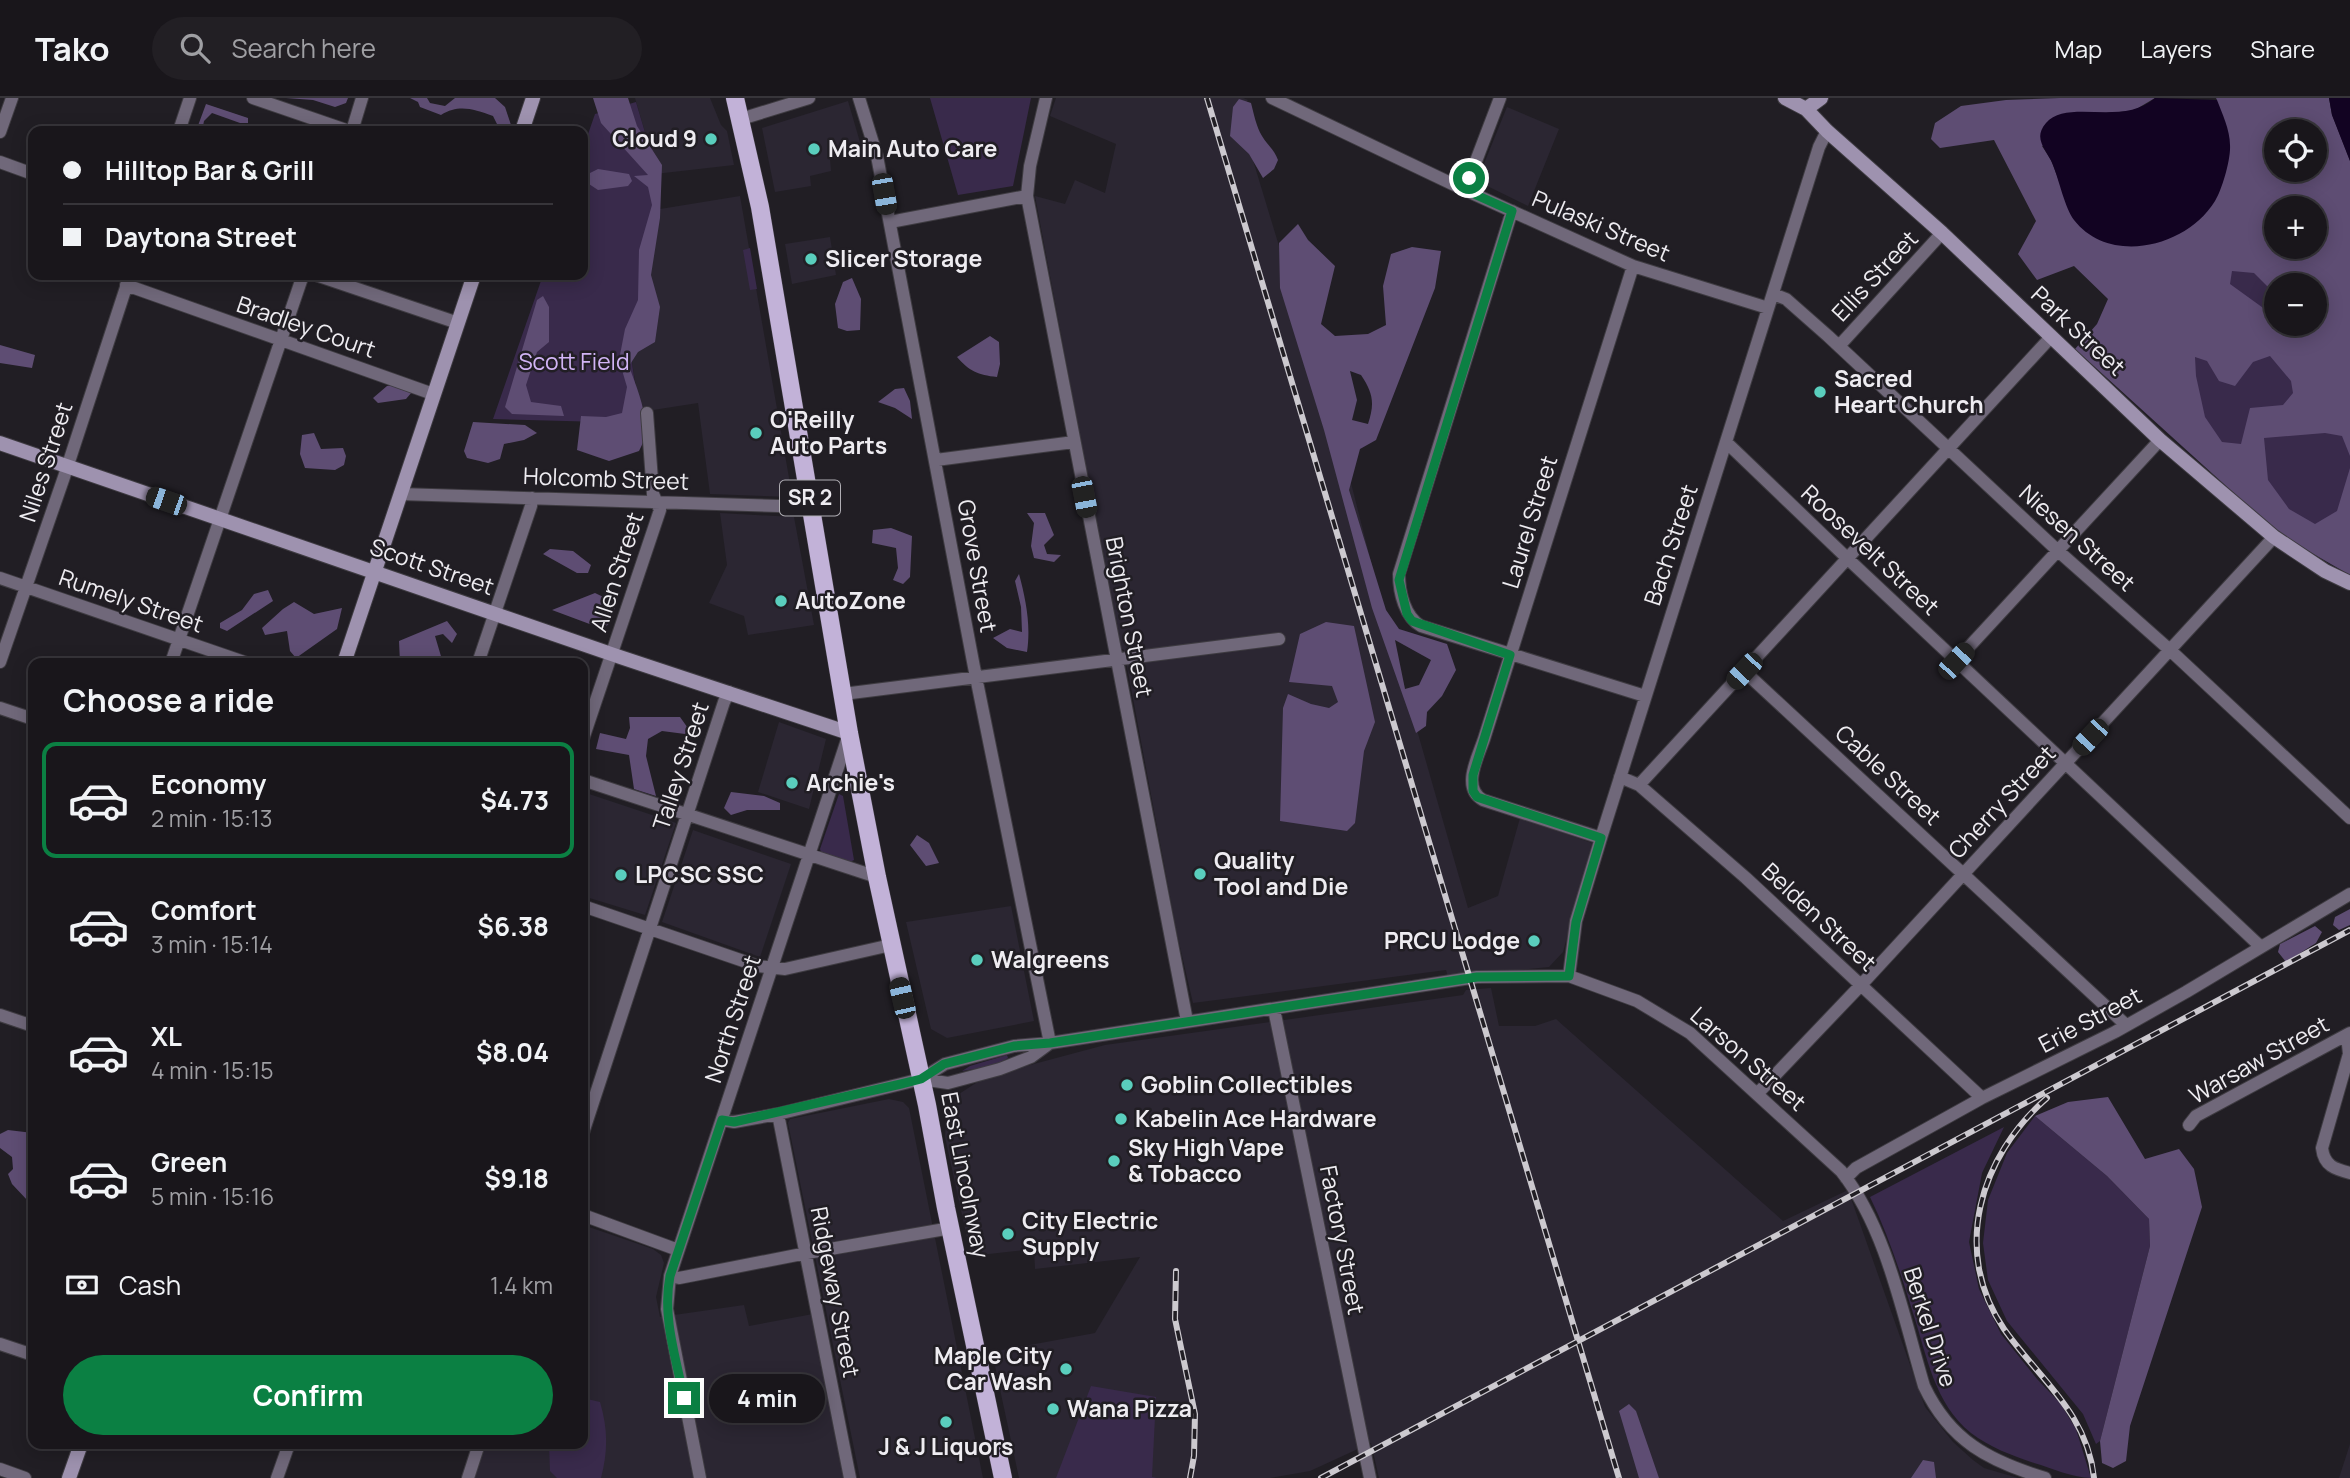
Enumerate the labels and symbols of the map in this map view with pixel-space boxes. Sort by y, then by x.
place label: Cloud 9 [612,122,697,154]
marker: Cloud 9 [703,131,719,147]
place label: Main Auto Care [828,132,997,164]
marker: Main Auto Care [806,141,822,157]
route start [1453,162,1485,194]
car [871,171,898,217]
street label: Pulaski Street [1528,182,1675,268]
street label: Ellis Street [1824,223,1925,328]
place label: Slicer Storage [825,242,983,274]
marker: Slicer Storage [803,251,819,267]
street label: Park Street [2025,278,2133,382]
street label: Bradley Court [233,287,380,365]
park label: Scott Field [518,345,630,377]
place label: Sacred Heart Church [1834,362,1984,420]
marker: Sacred Heart Church [1812,384,1828,400]
street label: Niles Street [11,398,79,526]
place label: O'Reilly Auto Parts [770,403,887,461]
marker: O'Reilly Auto Parts [748,425,764,441]
street label: Laurel Street [1494,451,1564,592]
street label: Holcomb Street [523,459,690,497]
car [1070,474,1099,520]
street label: Roosevelt Street [1795,477,1947,622]
street label: Niesen Street [2013,477,2142,598]
road number: SR 2 [780,480,840,516]
street label: Bach Street [1635,480,1705,609]
car [143,484,190,518]
street label: Grove Street [951,497,1005,635]
street label: Allen Street [582,508,650,636]
street label: Scott Street [366,530,499,602]
street label: Brighton Street [1099,534,1161,700]
street label: Rumely Street [55,560,208,640]
place label: AutoZone [795,584,906,616]
marker: AutoZone [773,593,789,609]
car [1934,638,1979,684]
car [1722,648,1767,694]
street label: Talley Street [644,697,716,834]
car [2068,714,2113,760]
street label: Cable Street [1829,717,1949,832]
street label: Cherry Street [1940,738,2062,865]
place label: Archie's [806,766,895,798]
marker: Archie's [784,775,800,791]
place label: Quality Tool and Die [1214,844,1348,902]
street label: Belden Street [1756,855,1884,978]
place label: LPCSC SSC [635,858,764,890]
marker: Quality Tool and Die [1192,866,1208,882]
marker: LPCSC SSC [613,867,629,883]
place label: PRCU Lodge [1384,924,1520,956]
marker: PRCU Lodge [1526,933,1542,949]
place label: Walgreens [991,943,1109,975]
street label: North Street [696,951,768,1087]
marker: Walgreens [969,952,985,968]
car [888,975,917,1021]
street label: Erie Street [2032,979,2147,1060]
street label: Larson Street [1684,999,1813,1118]
street label: Warsaw Street [2183,1007,2334,1111]
place label: Goblin Collectibles [1141,1068,1353,1100]
marker: Goblin Collectibles [1119,1077,1135,1093]
street label: East Lincolnway [934,1089,998,1261]
place label: Kabelin Ace Hardware [1135,1102,1377,1134]
marker: Kabelin Ace Hardware [1113,1111,1129,1127]
place label: Sky High Vape & Tobacco [1128,1131,1284,1189]
marker: Sky High Vape & Tobacco [1106,1153,1122,1169]
street label: Factory Street [1313,1162,1373,1317]
street label: Ridgeway Street [804,1204,868,1380]
place label: City Electric Supply [1022,1204,1158,1262]
marker: City Electric Supply [1000,1226,1016,1242]
street label: Berkel Drive [1897,1263,1965,1391]
place label: Maple City Car Wash [934,1339,1052,1397]
marker: Maple City Car Wash [1058,1361,1074,1377]
callout: 4 min [708,1374,824,1422]
route end [668,1382,700,1414]
place label: Wana Pizza [1067,1392,1192,1424]
marker: Wana Pizza [1045,1401,1061,1417]
marker: J & J Liquors [938,1414,954,1430]
place label: J & J Liquors [879,1430,1013,1462]

